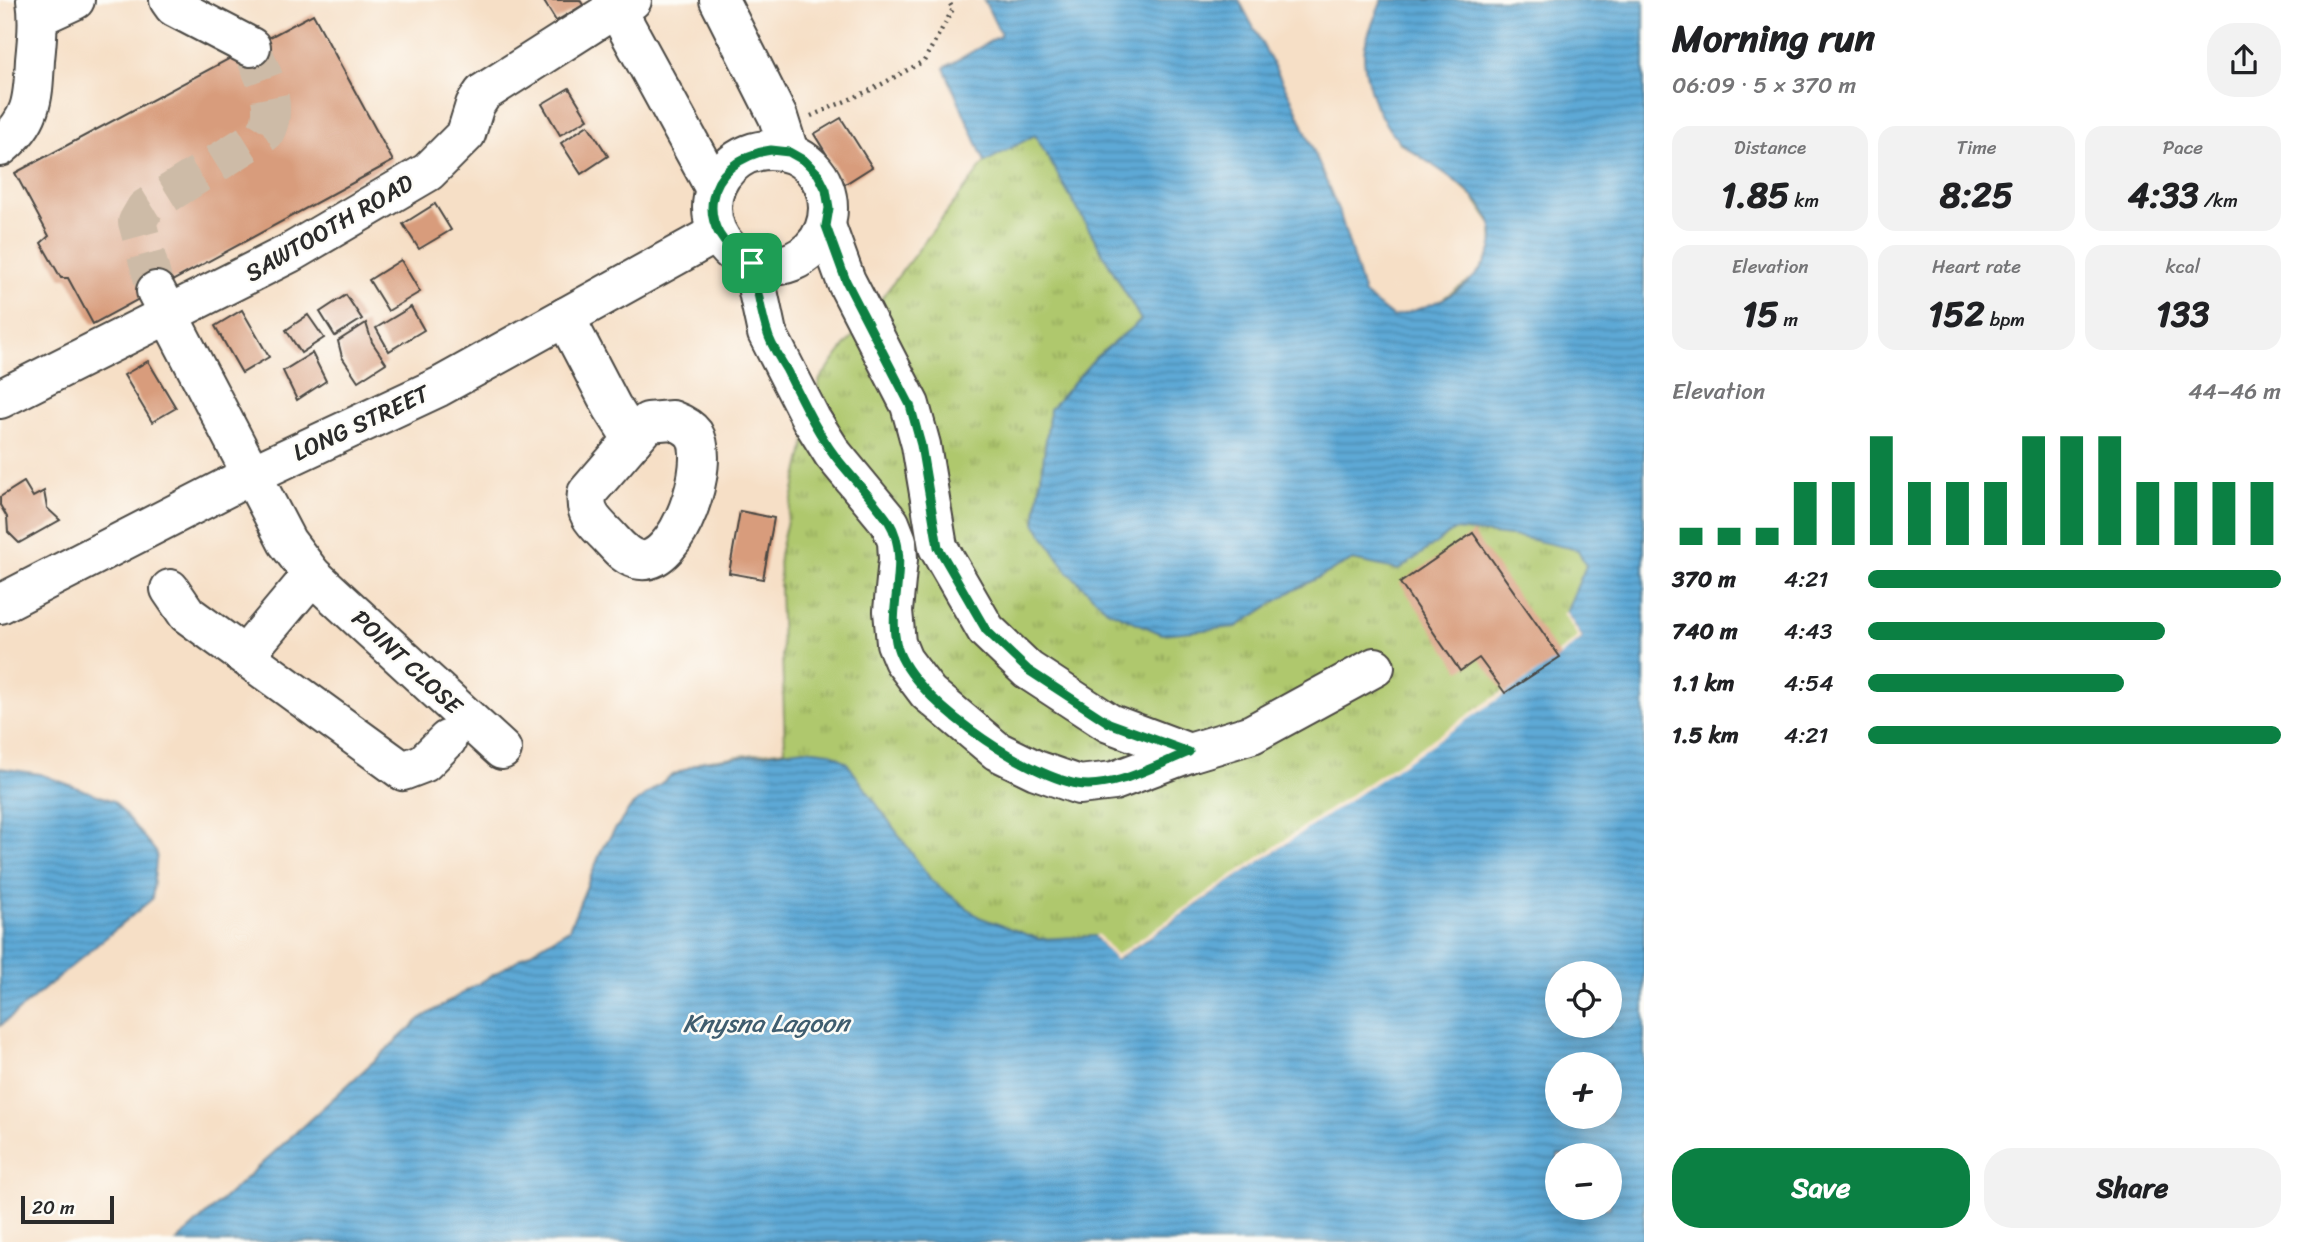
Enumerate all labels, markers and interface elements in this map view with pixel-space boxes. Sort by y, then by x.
text: Morning run [1672,5,1875,72]
button: share [2207,23,2281,97]
text: 06:09 · 5 × 370 m [1672,65,1856,106]
text: Distance [1734,131,1806,164]
text: Time [1956,131,1997,164]
text: Pace [2163,131,2203,164]
street label: SAWTOOTH ROAD [237,162,422,293]
text: 1.85 [1721,164,1789,226]
text: 8:25 [1940,164,2013,226]
text: 4:33 [2128,164,2199,226]
text: km [1789,184,1819,217]
text: /km [2199,184,2238,217]
pin [722,233,782,293]
icon: arrive [733,244,771,282]
text: Elevation [1732,250,1809,283]
text: Heart rate [1932,250,2021,283]
text: kcal [2166,250,2200,283]
text: 15 [1742,283,1779,345]
text: 152 [1928,283,1985,345]
text: 133 [2156,283,2210,345]
text: m [1779,303,1798,336]
text: bpm [1985,303,2025,336]
text: Elevation [1672,371,1765,412]
text: 44–46 m [2188,371,2281,412]
street label: LONG STREET [286,372,438,473]
text: 370 m [1672,559,1736,600]
text: 4:21 [1784,559,1828,600]
street label: POINT CLOSE [341,599,474,726]
text: 740 m [1672,611,1738,652]
text: 4:43 [1784,611,1832,652]
text: 1.1 km [1672,663,1735,704]
text: 4:54 [1784,663,1834,704]
text: 1.5 km [1672,715,1739,756]
text: 4:21 [1784,715,1828,756]
map controls [1545,961,1622,1220]
button: locate [1545,961,1622,1038]
water label: Knysna Lagoon [683,1000,852,1046]
button: + [1545,1052,1622,1129]
button: − [1545,1143,1622,1220]
button: Save [1672,1148,1970,1228]
button: Share [1984,1148,2281,1228]
text: 20 m [32,1191,75,1224]
scale bar [21,1193,114,1225]

